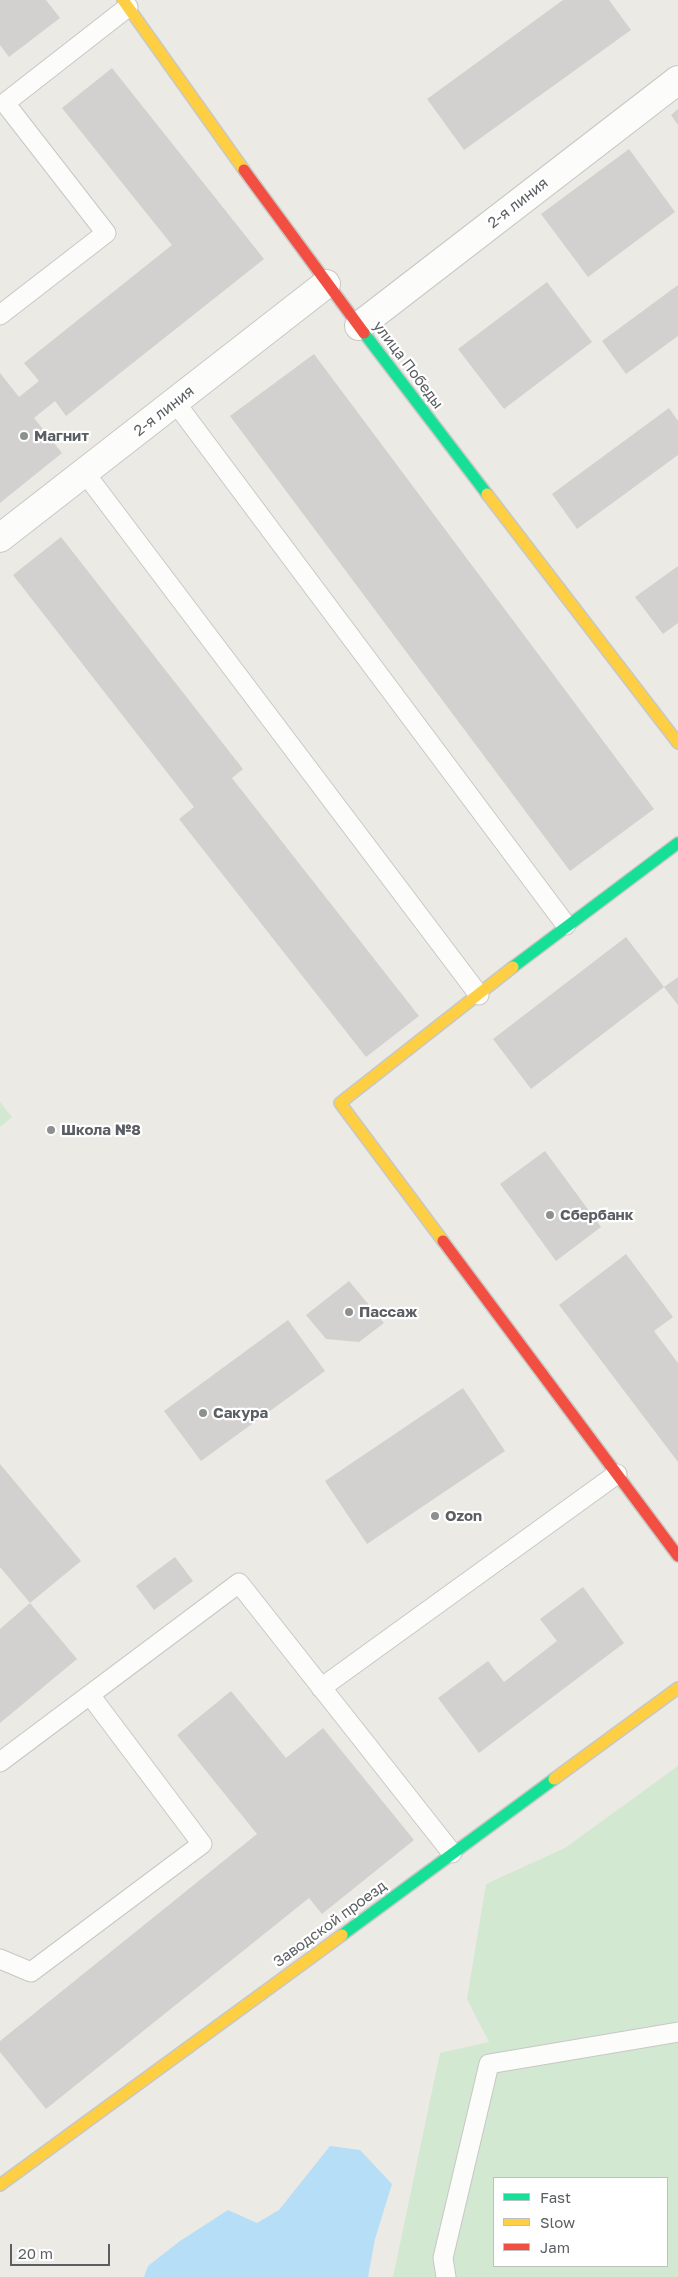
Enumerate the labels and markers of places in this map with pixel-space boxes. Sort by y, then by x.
place label: Магнит [34,427,89,445]
marker: Магнит [18,430,30,442]
place label: Школа №8 [61,1121,141,1139]
marker: Школа №8 [45,1124,57,1136]
place label: Сбербанк [560,1206,633,1224]
marker: Сбербанк [544,1209,556,1221]
place label: Пассаж [359,1303,417,1321]
marker: Пассаж [343,1306,355,1318]
place label: Сакура [213,1404,268,1422]
marker: Сакура [197,1407,209,1419]
place label: Ozon [445,1507,482,1525]
marker: Ozon [429,1510,441,1522]

